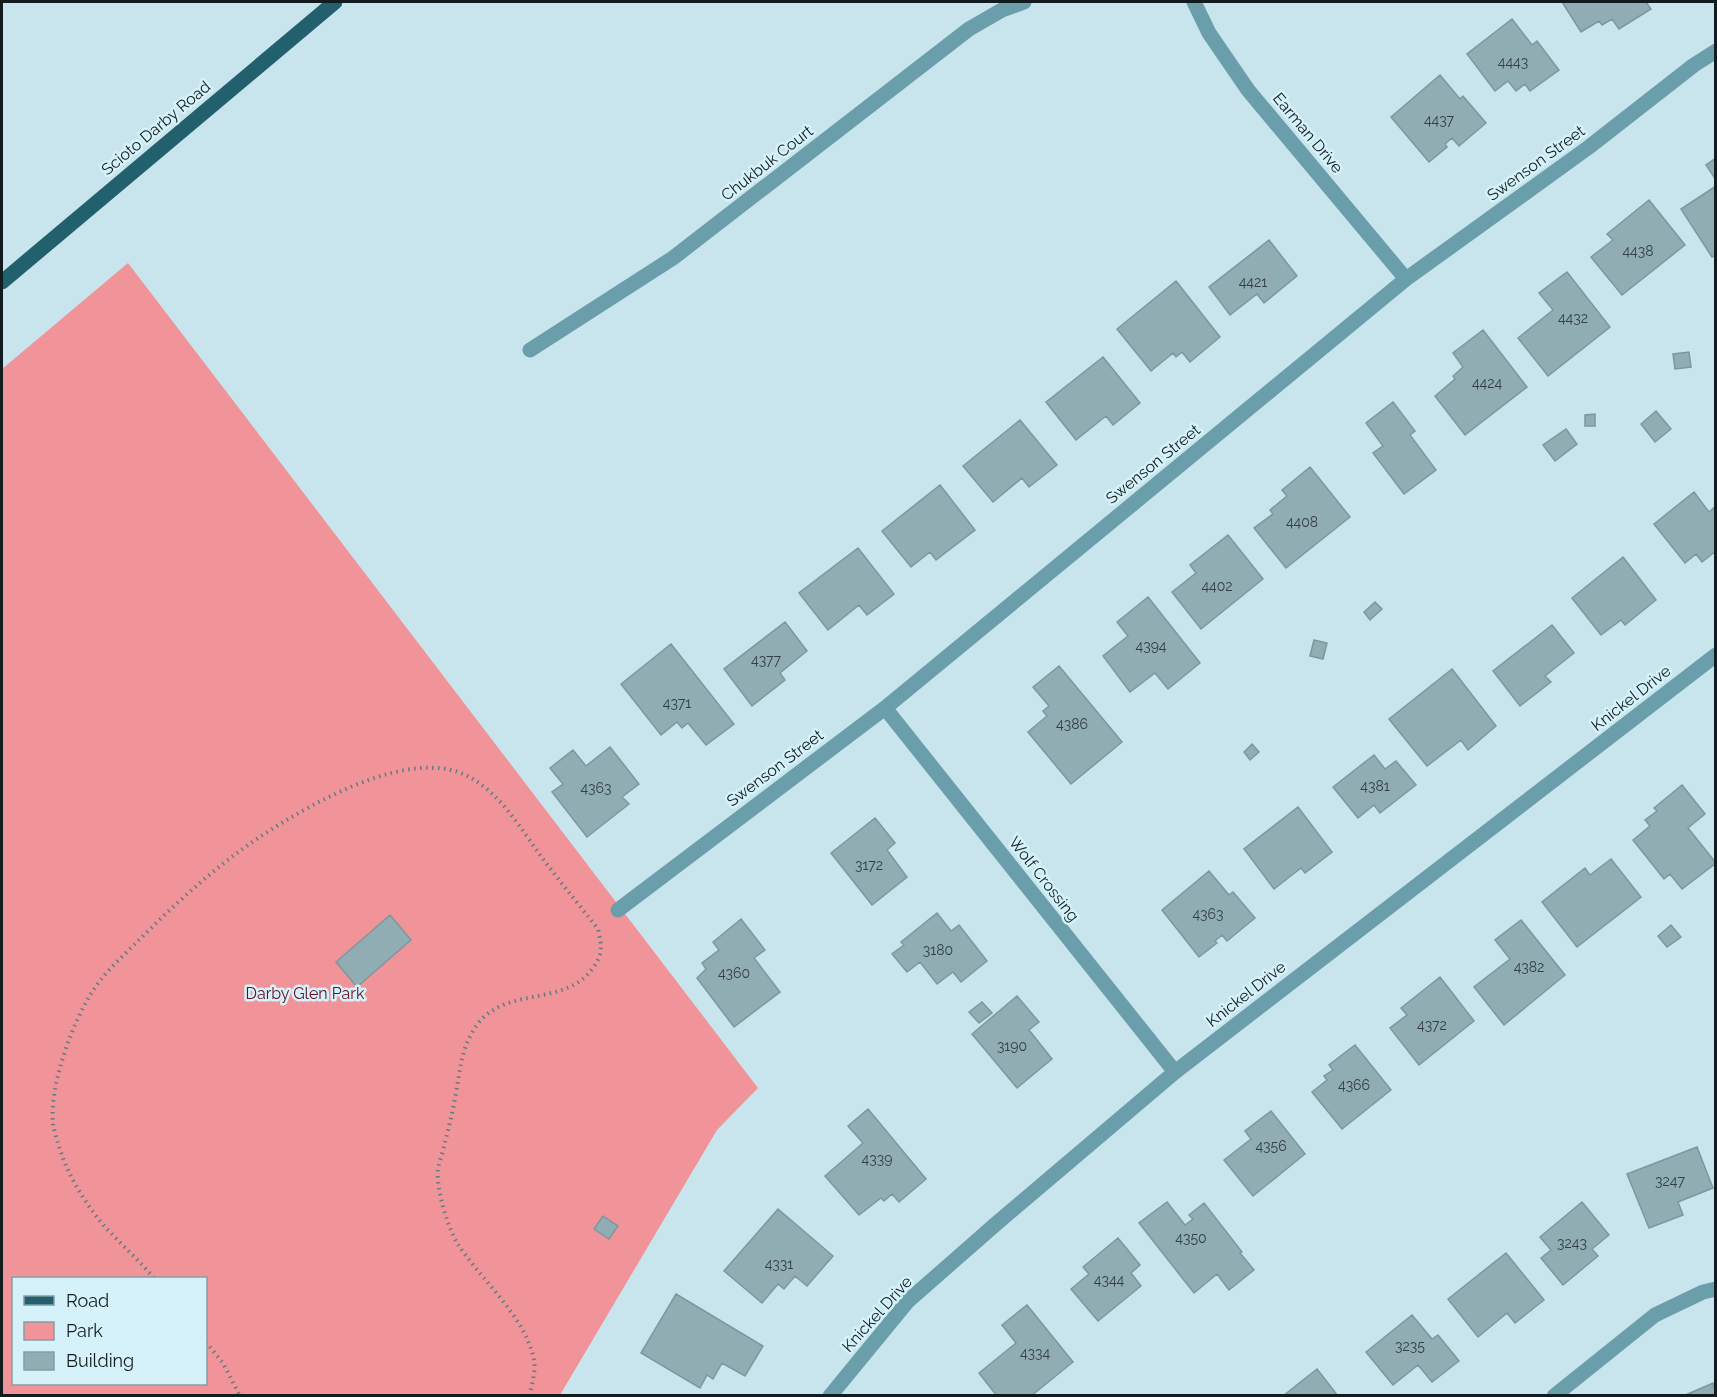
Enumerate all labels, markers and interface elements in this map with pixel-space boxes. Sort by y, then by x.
house number: 4443 [1498,54,1528,70]
street label: Scioto Darby Road [98,77,214,179]
street label: Earman Drive [1269,89,1347,177]
house number: 4437 [1424,112,1455,128]
street label: Chukbuk Court [717,121,817,205]
street label: Swenson Street [1484,121,1589,205]
house number: 4438 [1622,243,1654,259]
house number: 4421 [1239,274,1267,290]
house number: 4432 [1558,310,1588,326]
house number: 4424 [1472,375,1502,391]
street label: Swenson Street [1102,420,1205,508]
house number: 4408 [1286,514,1318,530]
house number: 4402 [1201,578,1233,594]
house number: 4394 [1136,638,1167,654]
house number: 4377 [751,652,782,668]
street label: Knickel Drive [1588,661,1674,735]
house number: 4371 [663,695,691,711]
house number: 4386 [1056,716,1088,732]
street label: Swenson Street [723,725,828,810]
house number: 4381 [1360,778,1390,794]
house number: 4363 [580,780,612,796]
street label: Wolf Crossing [1005,833,1083,925]
house number: 3172 [855,857,883,873]
house number: 4363 [1192,906,1224,922]
house number: 3180 [923,942,953,958]
street label: Knickel Drive [1203,957,1289,1031]
house number: 4382 [1514,959,1544,975]
house number: 4360 [718,965,750,981]
park label: Darby Glen Park [246,984,365,1003]
house number: 4372 [1417,1017,1447,1033]
house number: 3190 [997,1038,1027,1054]
house number: 4366 [1338,1077,1370,1093]
house number: 4356 [1255,1138,1287,1154]
house number: 4339 [862,1151,892,1167]
house number: 3247 [1655,1173,1685,1189]
house number: 4350 [1175,1230,1207,1246]
house number: 3243 [1557,1235,1587,1251]
house number: 4331 [765,1256,793,1272]
street label: Knickel Drive [838,1272,916,1356]
house number: 4344 [1094,1272,1125,1288]
legend [12,1277,207,1385]
text: Road [66,1290,109,1311]
text: Park [66,1320,103,1341]
house number: 3235 [1395,1338,1425,1354]
house number: 4334 [1020,1345,1050,1361]
text: Building [66,1350,134,1371]

